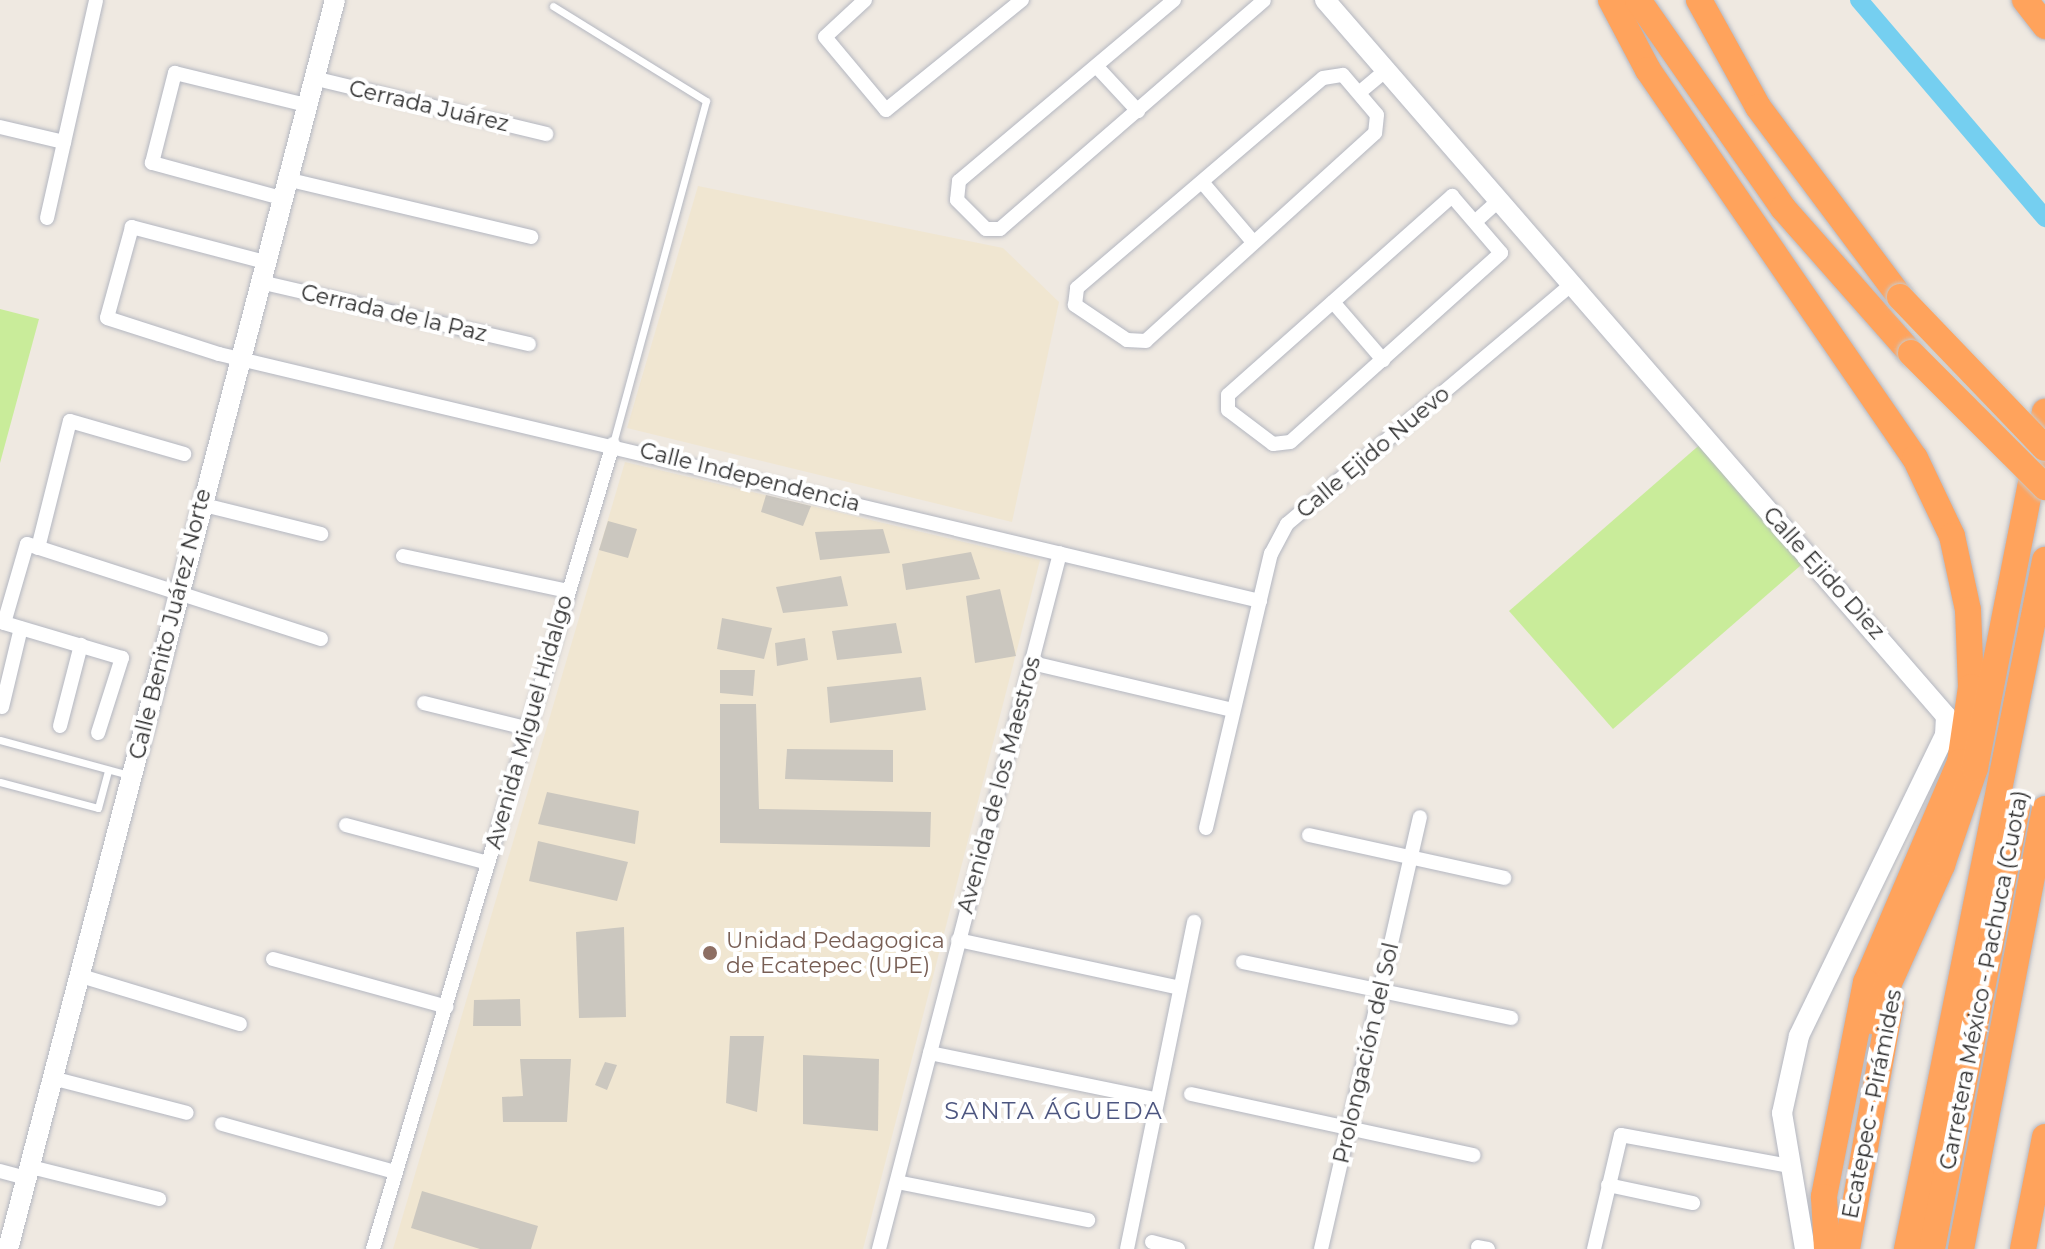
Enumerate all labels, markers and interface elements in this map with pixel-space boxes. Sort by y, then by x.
street label: Cerrada Juárez [346,75,512,137]
street label: Cerrada de la Paz [299,279,489,347]
street label: Calle Ejido Nuevo [1291,380,1455,524]
street label: Calle Independencia [637,437,863,517]
street label: Calle Benito Juárez Norte [124,486,216,762]
street label: Calle Ejido Diez [1758,501,1890,645]
street label: Avenida Miguel Hidalgo [480,592,578,852]
street label: Avenida de los Maestros [952,654,1046,916]
street label: Carretera México - Pachuca (Cuota) [1934,788,2034,1172]
place label: Unidad Pedagogica de Ecatepec (UPE) [726,927,945,978]
street label: Prolongación del Sol [1328,940,1404,1166]
marker: Unidad Pedagogica de Ecatepec (UPE) [701,944,719,962]
street label: Ecatepec - Pirámides [1837,987,1907,1221]
district label: SANTA ÁGUEDA [944,1097,1164,1125]

